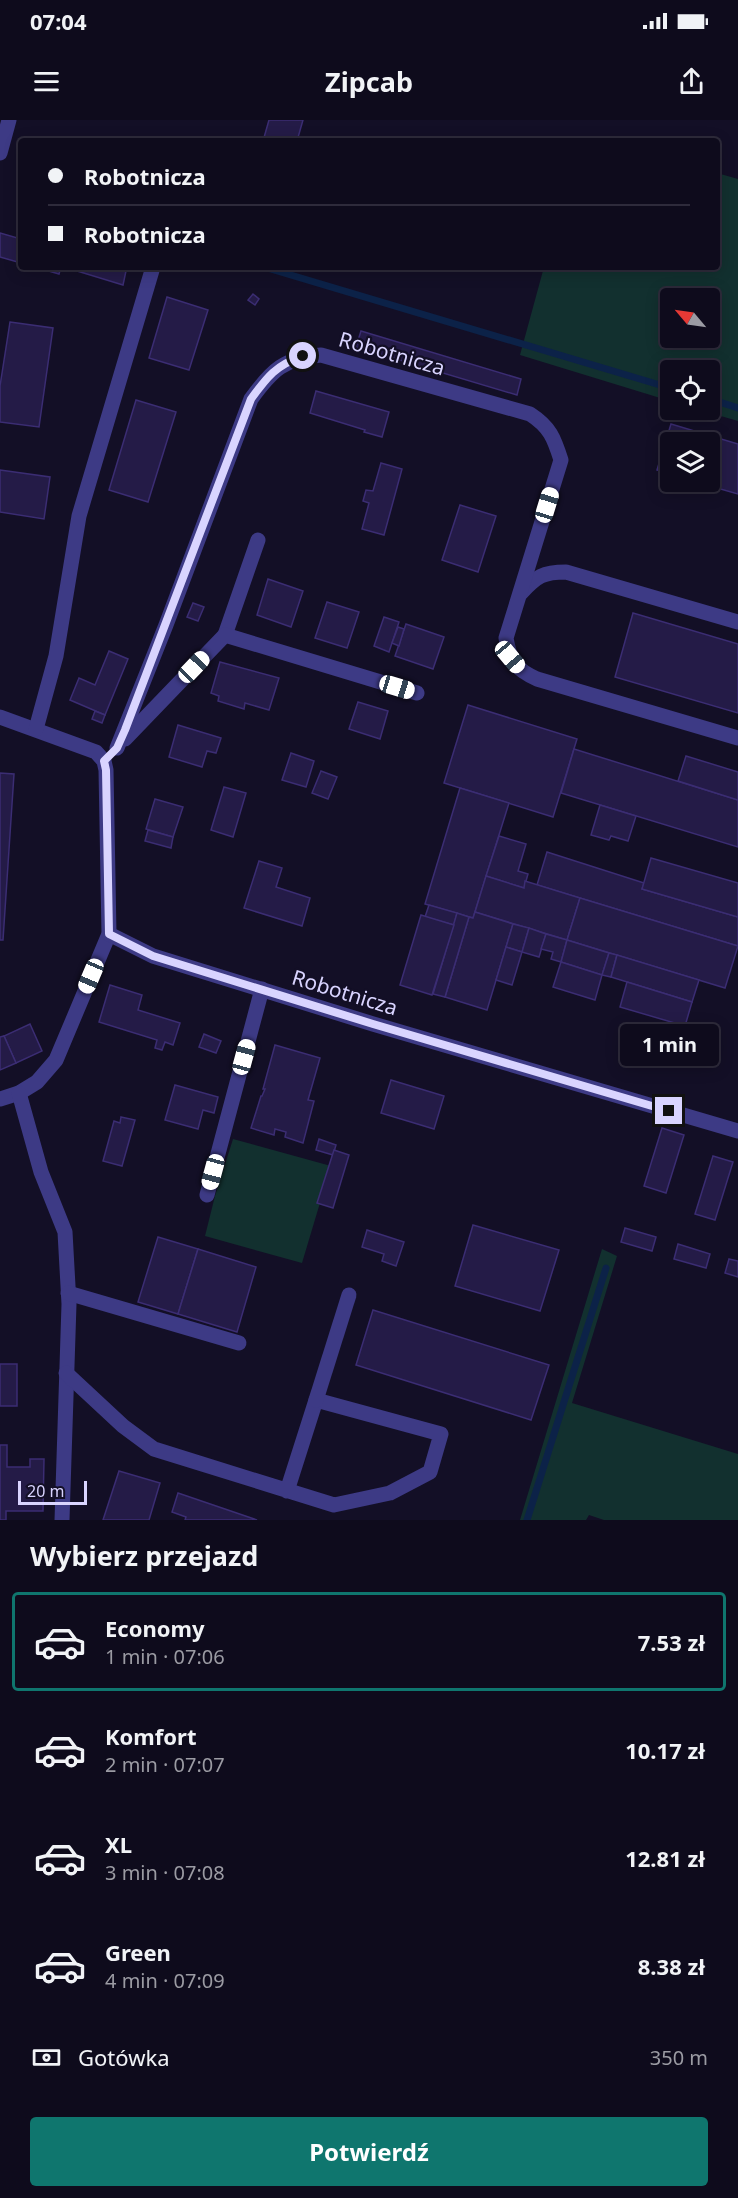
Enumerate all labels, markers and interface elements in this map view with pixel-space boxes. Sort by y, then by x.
text: 07:04 [30,6,87,36]
text: Zipcab [325,63,413,100]
icon: menu [30,65,63,98]
icon: share [675,65,708,98]
text: Robotnicza [84,161,206,191]
text: Robotnicza [84,219,206,249]
north arrow [660,288,720,348]
map controls [660,288,720,492]
street label: Robotnicza [336,325,448,381]
route start [289,342,316,369]
button: locate [660,360,720,420]
button: layers [660,432,720,492]
car [533,485,561,525]
car [492,637,528,677]
car [175,648,213,686]
car [377,673,417,701]
car [76,956,106,996]
street label: Robotnicza [289,963,401,1021]
callout: 1 min [620,1024,718,1066]
text: 1 min [642,1031,697,1058]
car [231,1037,257,1077]
route end [655,1097,682,1124]
car [200,1152,226,1192]
scale bar [18,1478,87,1506]
text: 20 m [27,1480,64,1502]
text: Wybierz przejazd [30,1537,258,1574]
text: Economy [105,1613,204,1643]
icon: car [33,1615,87,1669]
text: 7.53 zł [638,1627,705,1657]
text: 1 min · 07:06 [105,1643,225,1670]
text: Komfort [105,1721,196,1751]
icon: car [33,1723,87,1777]
text: 10.17 zł [625,1735,705,1765]
text: 2 min · 07:07 [105,1751,225,1778]
text: XL [105,1829,132,1859]
icon: car [33,1831,87,1885]
text: 12.81 zł [625,1843,705,1873]
text: 3 min · 07:08 [105,1859,225,1886]
text: Green [105,1937,171,1967]
icon: car [33,1939,87,1993]
text: 8.38 zł [638,1951,705,1981]
text: 4 min · 07:09 [105,1967,225,1994]
icon: cash [30,2041,63,2074]
text: Gotówka [78,2042,170,2072]
text: 350 m [650,2044,708,2071]
button: Potwierdź [30,2117,708,2186]

